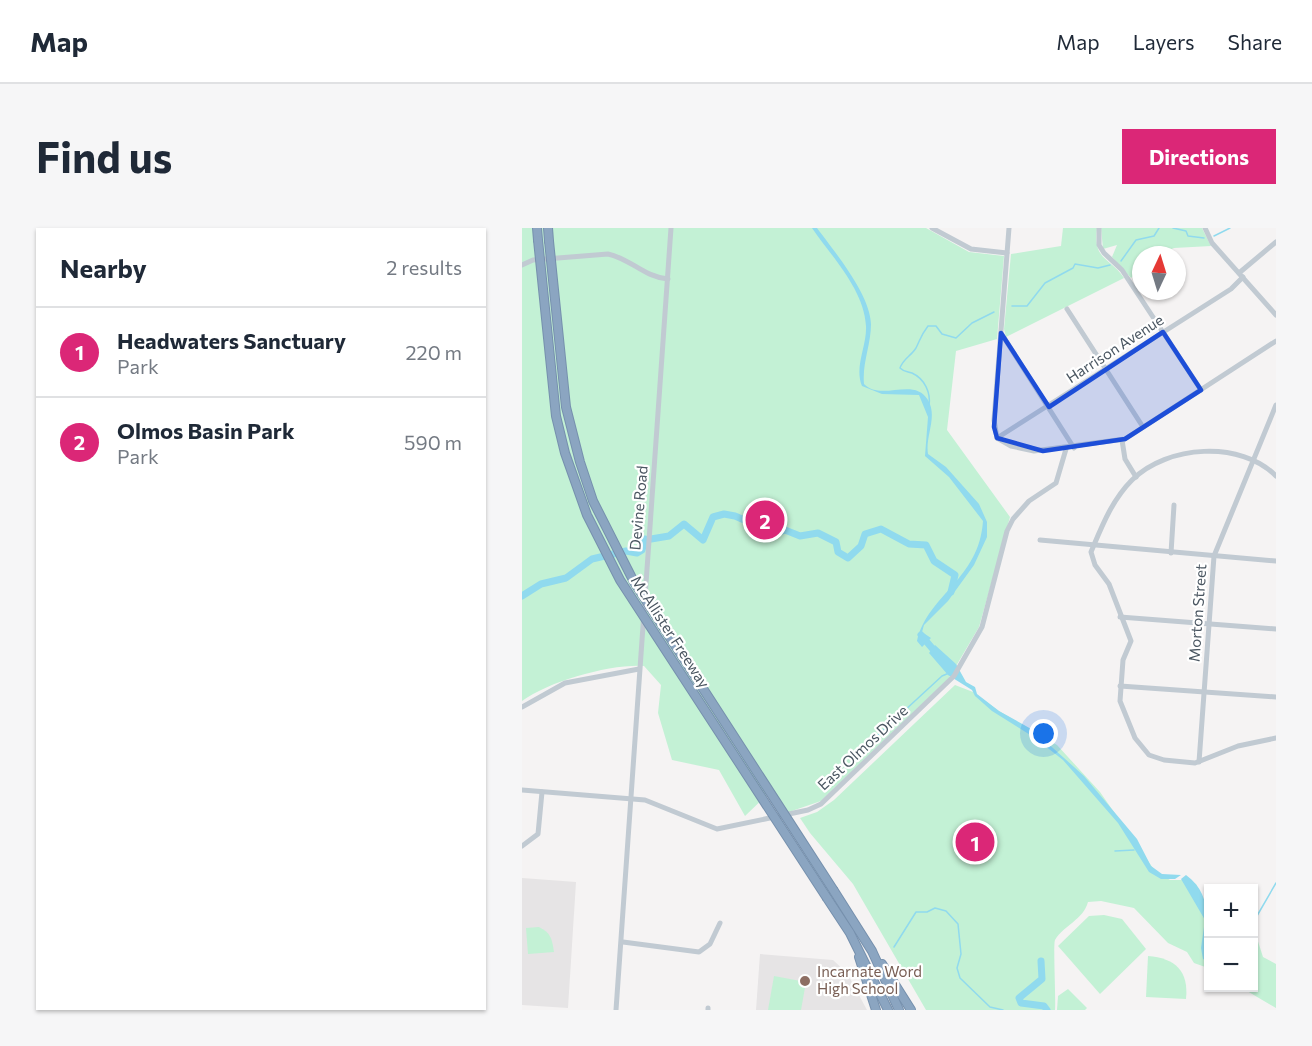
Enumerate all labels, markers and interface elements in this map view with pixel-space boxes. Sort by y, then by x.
text: Map [30,24,88,58]
text: Map [1056,29,1100,54]
text: Layers [1133,29,1195,54]
text: Share [1228,29,1282,54]
button: Directions [1122,129,1276,184]
text: Find us [36,130,172,182]
north arrow [1132,246,1186,300]
text: Nearby [60,252,147,283]
text: 2 results [386,255,462,279]
street label: Harrison Avenue [1063,310,1166,386]
text: Headwaters Sanctuary [117,327,346,354]
text: 1 [75,340,84,364]
text: 220 m [406,340,462,364]
text: Park [117,354,159,378]
text: Olmos Basin Park [117,417,295,444]
text: 2 [74,430,85,454]
text: 590 m [404,430,462,454]
text: Park [117,444,159,468]
street label: Devine Road [625,465,651,551]
pin: 2 [746,498,784,542]
street label: Morton Street [1185,563,1209,663]
street label: McAllister Freeway [628,572,714,691]
street label: East Olmos Drive [814,701,911,794]
your location [1029,719,1058,748]
pin: 1 [956,820,994,864]
map controls [1204,884,1258,992]
button: + [1204,884,1258,938]
button: − [1204,938,1258,992]
place label: Incarnate Word High School [817,962,922,997]
marker: Incarnate Word High School [798,974,812,988]

